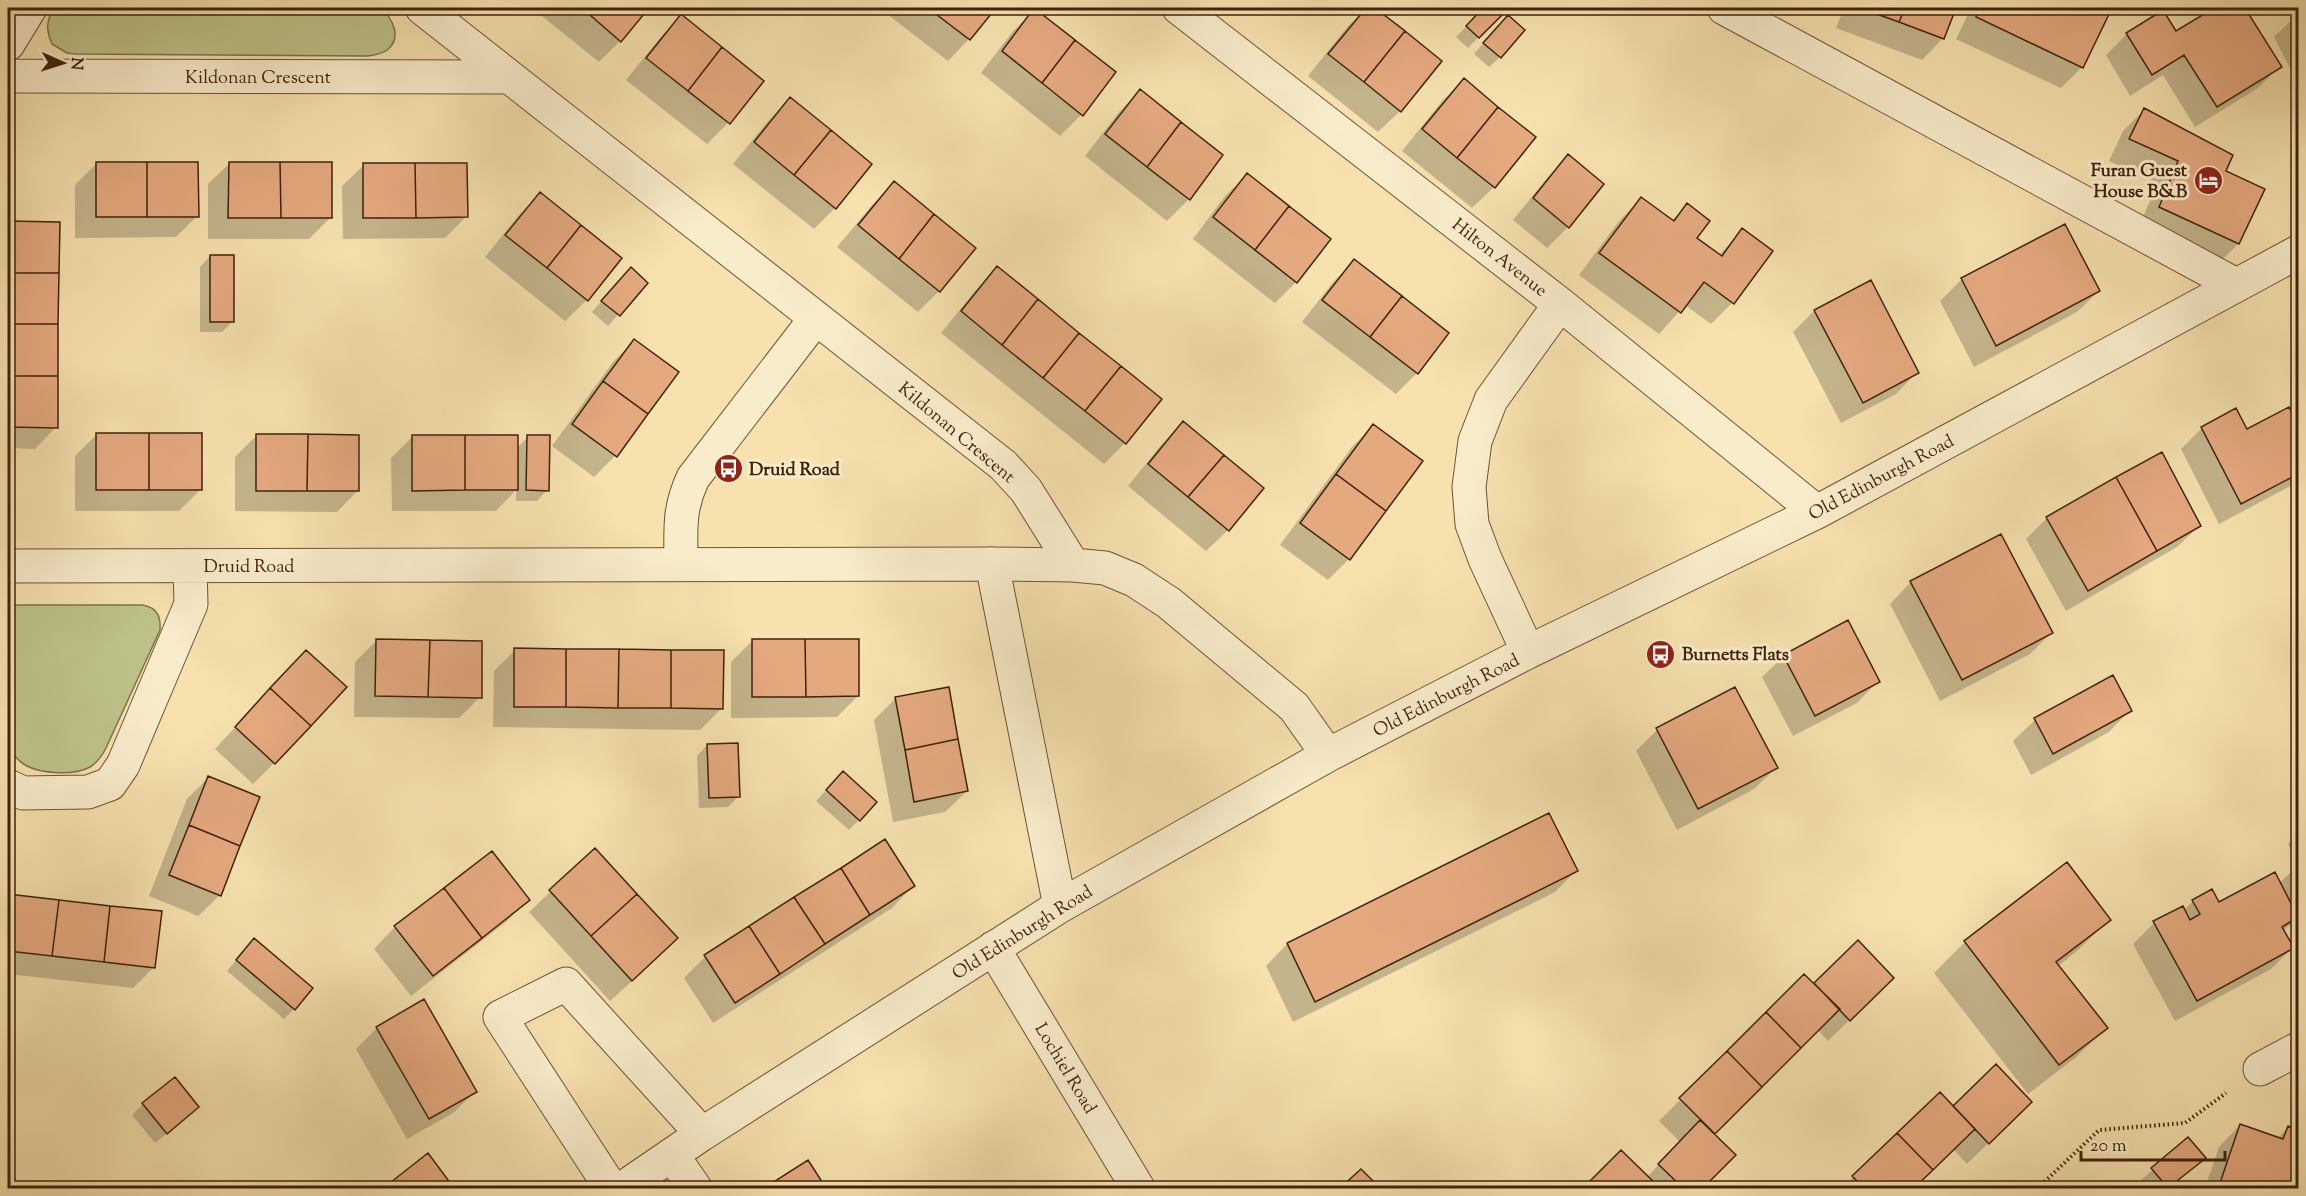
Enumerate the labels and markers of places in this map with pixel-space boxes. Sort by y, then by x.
place label: Furan Guest House B&B [2091,159,2188,206]
hotel icon: Furan Guest House B&B [2192,164,2224,196]
bus stop icon: Druid Road [712,453,744,485]
place label: Druid Road [749,458,841,484]
bus stop icon: Burnetts Flats [1645,638,1677,670]
place label: Burnetts Flats [1682,643,1789,669]

